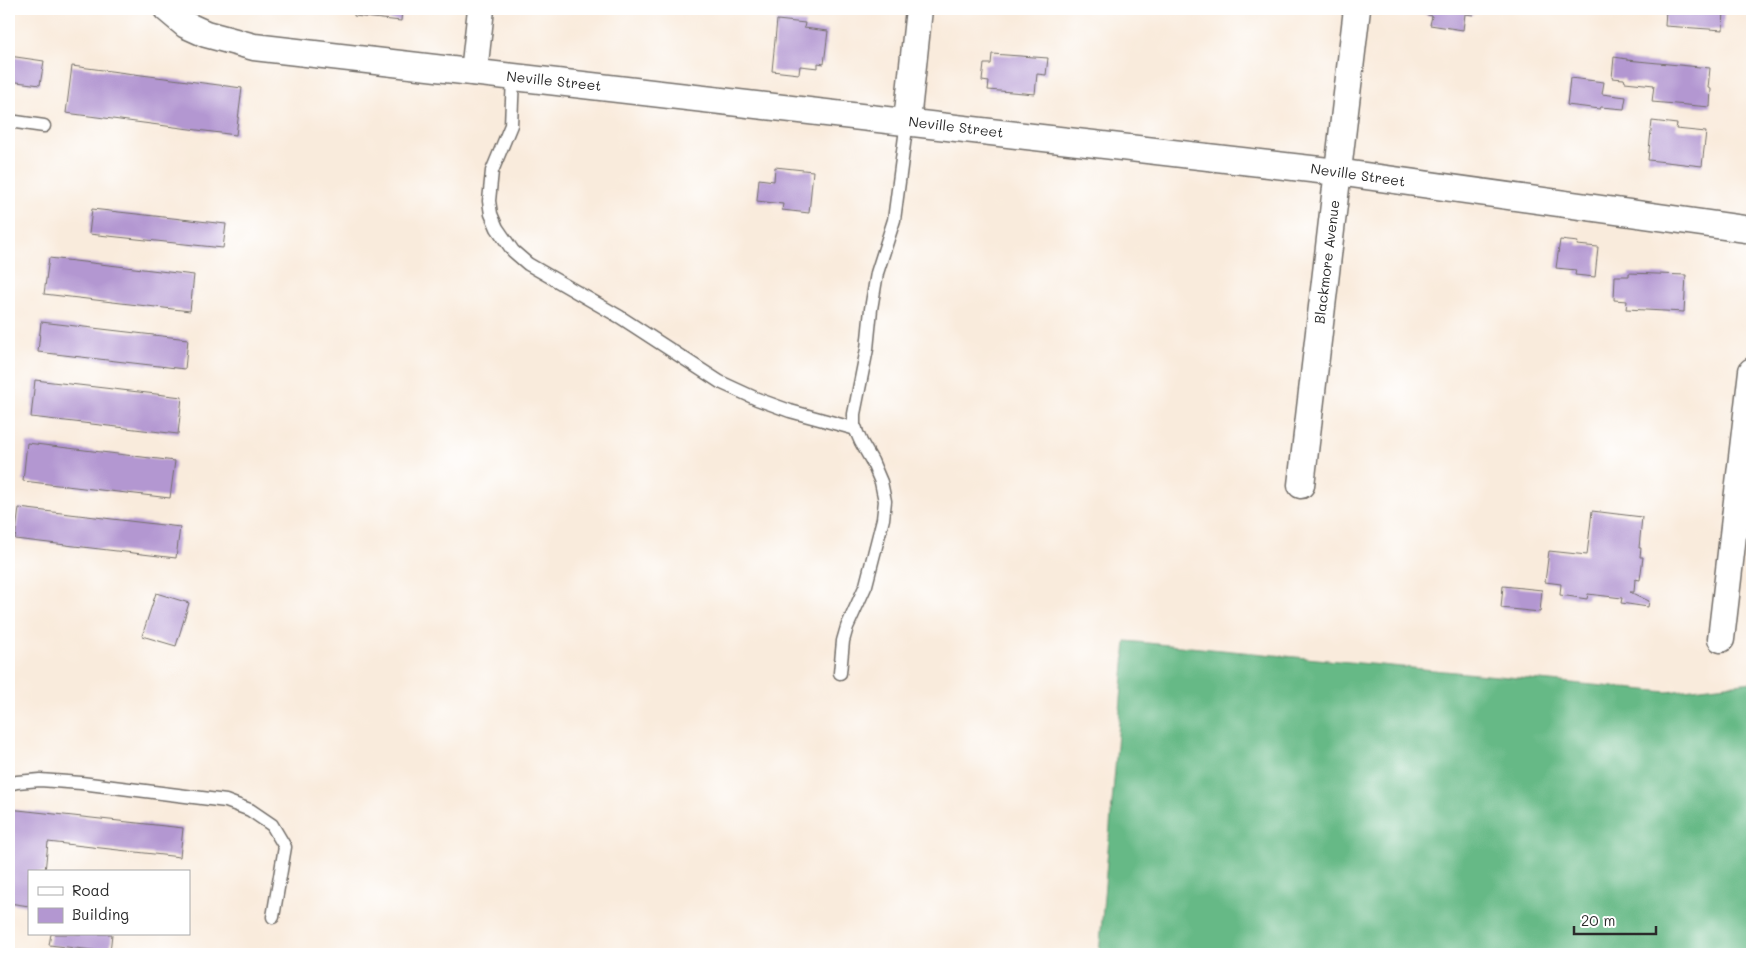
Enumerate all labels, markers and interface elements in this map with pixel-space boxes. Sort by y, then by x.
street label: Neville Street [506,66,603,95]
street label: Neville Street [908,111,1005,142]
street label: Neville Street [1309,158,1407,191]
street label: Blackmore Avenue [1309,199,1344,325]
legend [28,870,190,936]
text: Road [72,880,109,900]
scale bar [1574,903,1656,935]
text: Building [72,904,129,924]
text: 20 m [1581,910,1615,930]

